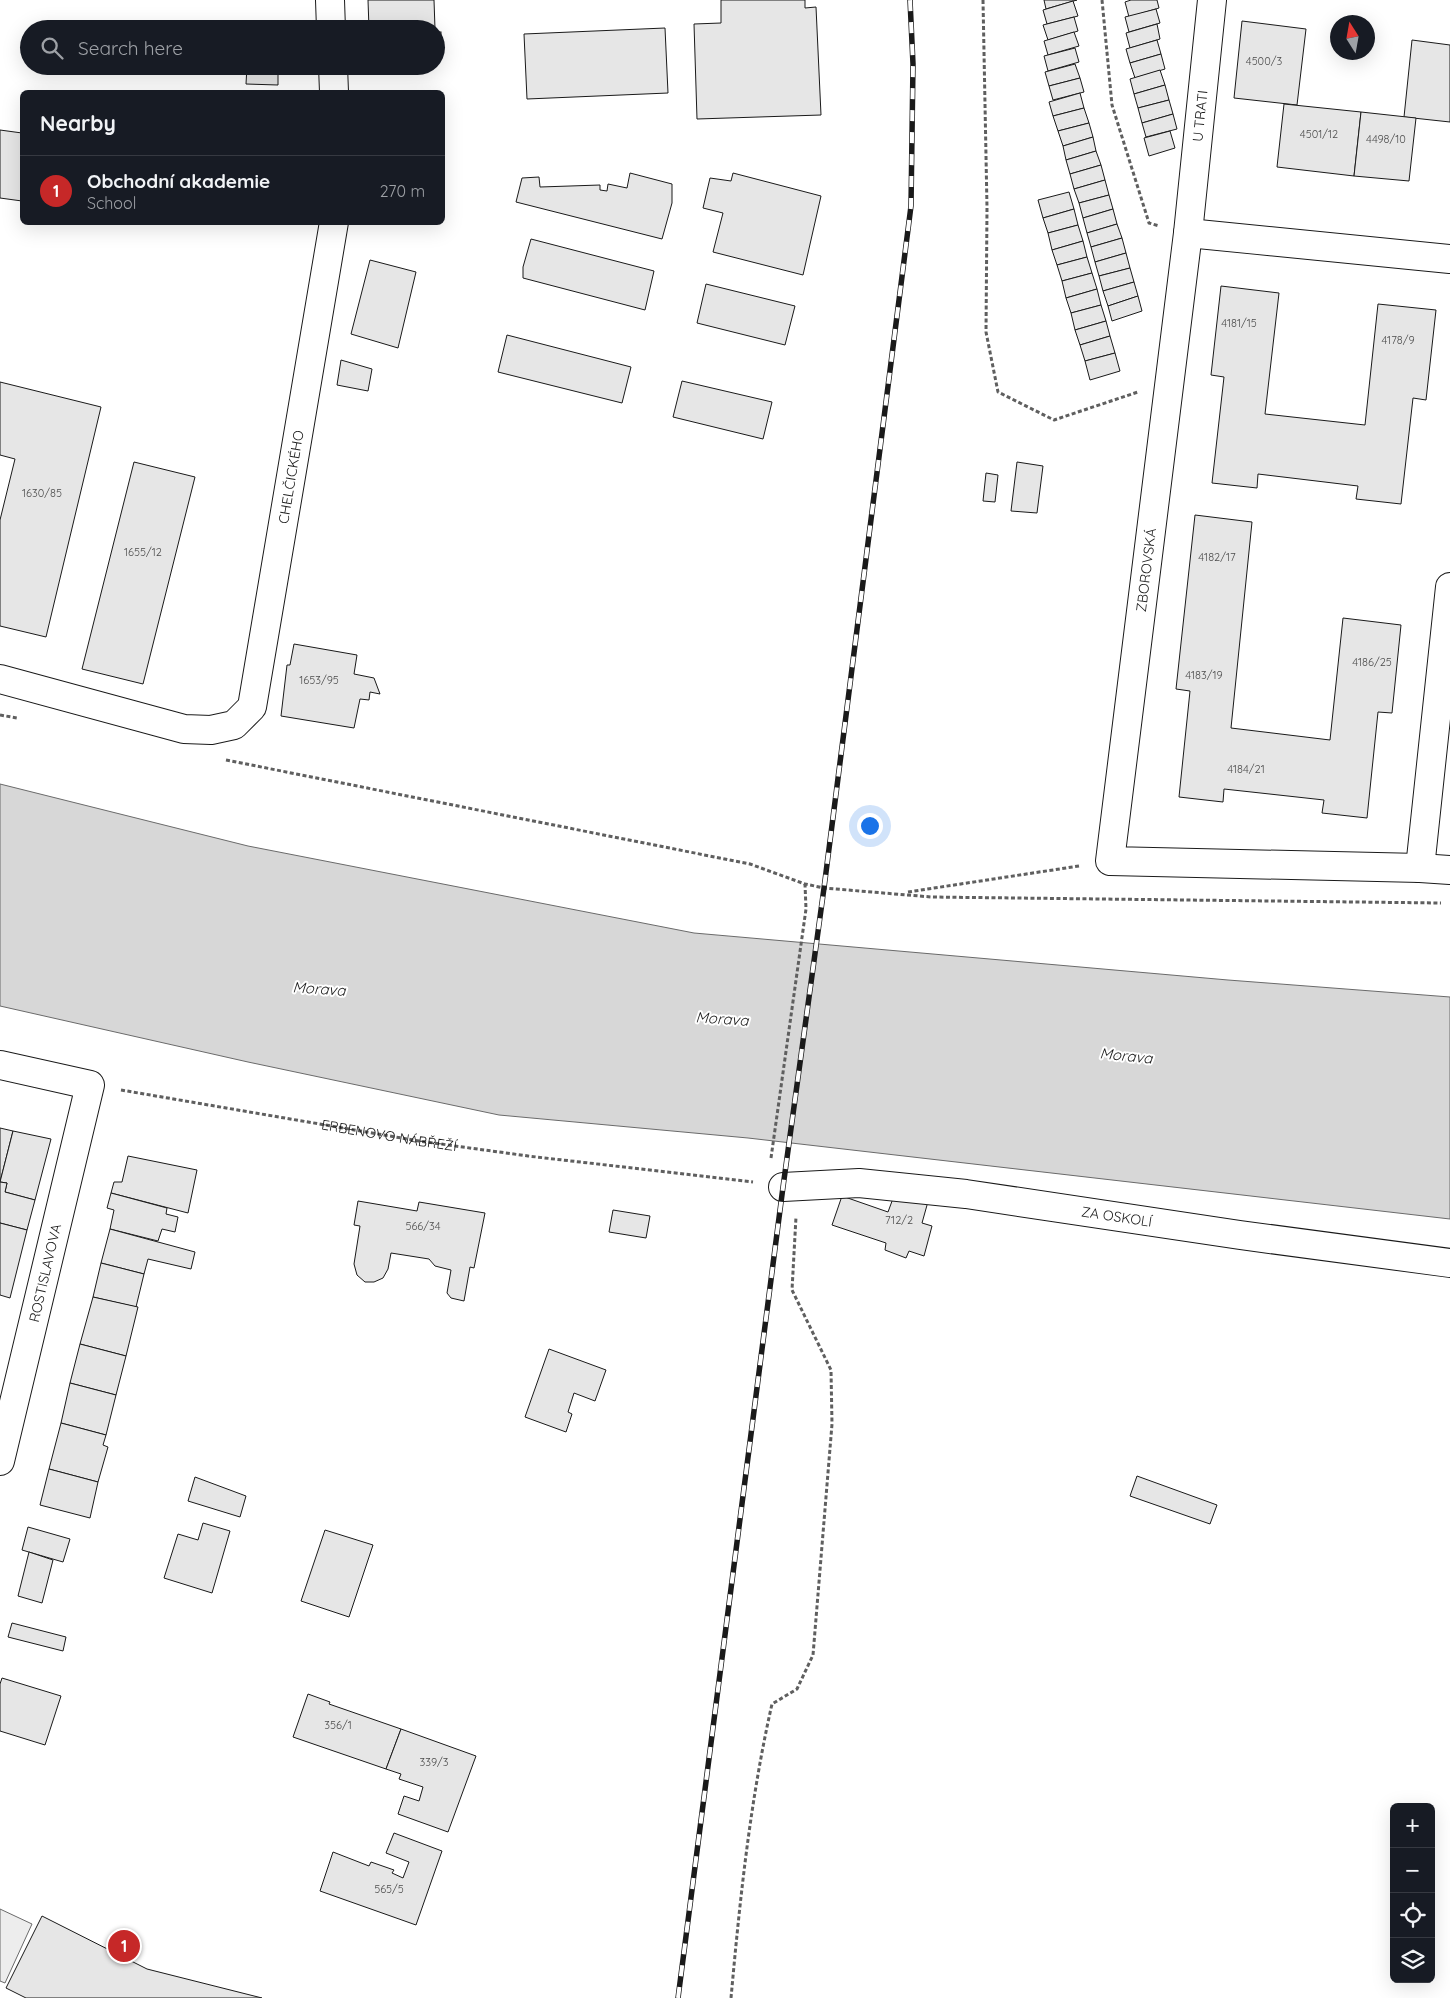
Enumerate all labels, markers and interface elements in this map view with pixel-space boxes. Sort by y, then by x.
north arrow [1330,15,1375,60]
search box [20,20,445,75]
icon: search [38,34,66,62]
text: Search here [78,36,183,60]
house number: 4500/3 [1246,54,1282,68]
street label: U TRATI [1188,89,1212,143]
text: Nearby [40,110,116,136]
house number: 4501/12 [1300,127,1338,141]
house number: 4498/10 [1366,132,1406,146]
text: Obchodní akademie [87,169,270,193]
text: 1 [53,181,59,201]
text: 270 m [380,181,425,201]
text: School [87,193,136,213]
house number: 4181/15 [1221,316,1257,330]
house number: 4178/9 [1381,333,1415,347]
street label: CHELČICKÉHO [274,428,308,525]
house number: 1630/85 [22,486,62,500]
street label: ZBOROVSKÁ [1132,527,1160,613]
house number: 1655/12 [124,545,162,559]
house number: 4182/17 [1198,550,1236,564]
house number: 4186/25 [1352,655,1392,669]
house number: 4183/19 [1185,668,1223,682]
house number: 1653/95 [299,673,339,687]
house number: 4184/21 [1227,762,1265,776]
your location [857,813,883,839]
water label: Morava [292,977,347,1000]
water label: Morava [695,1007,750,1030]
water label: Morava [1099,1043,1154,1068]
street label: ERBENOVO NÁBŘEŽÍ [320,1115,459,1155]
street label: ZA OSKOLÍ [1080,1202,1154,1231]
house number: 712/2 [885,1213,913,1227]
house number: 566/34 [405,1219,441,1233]
street label: ROSTISLAVOVA [25,1222,65,1324]
house number: 356/1 [324,1718,352,1732]
house number: 339/3 [419,1755,449,1769]
map controls [1390,1803,1435,1983]
button: + [1390,1803,1435,1848]
button: − [1390,1848,1435,1893]
house number: 565/5 [374,1882,404,1896]
button: locate [1390,1893,1435,1938]
pin: 1 [108,1927,140,1965]
button: layers [1390,1938,1435,1983]

